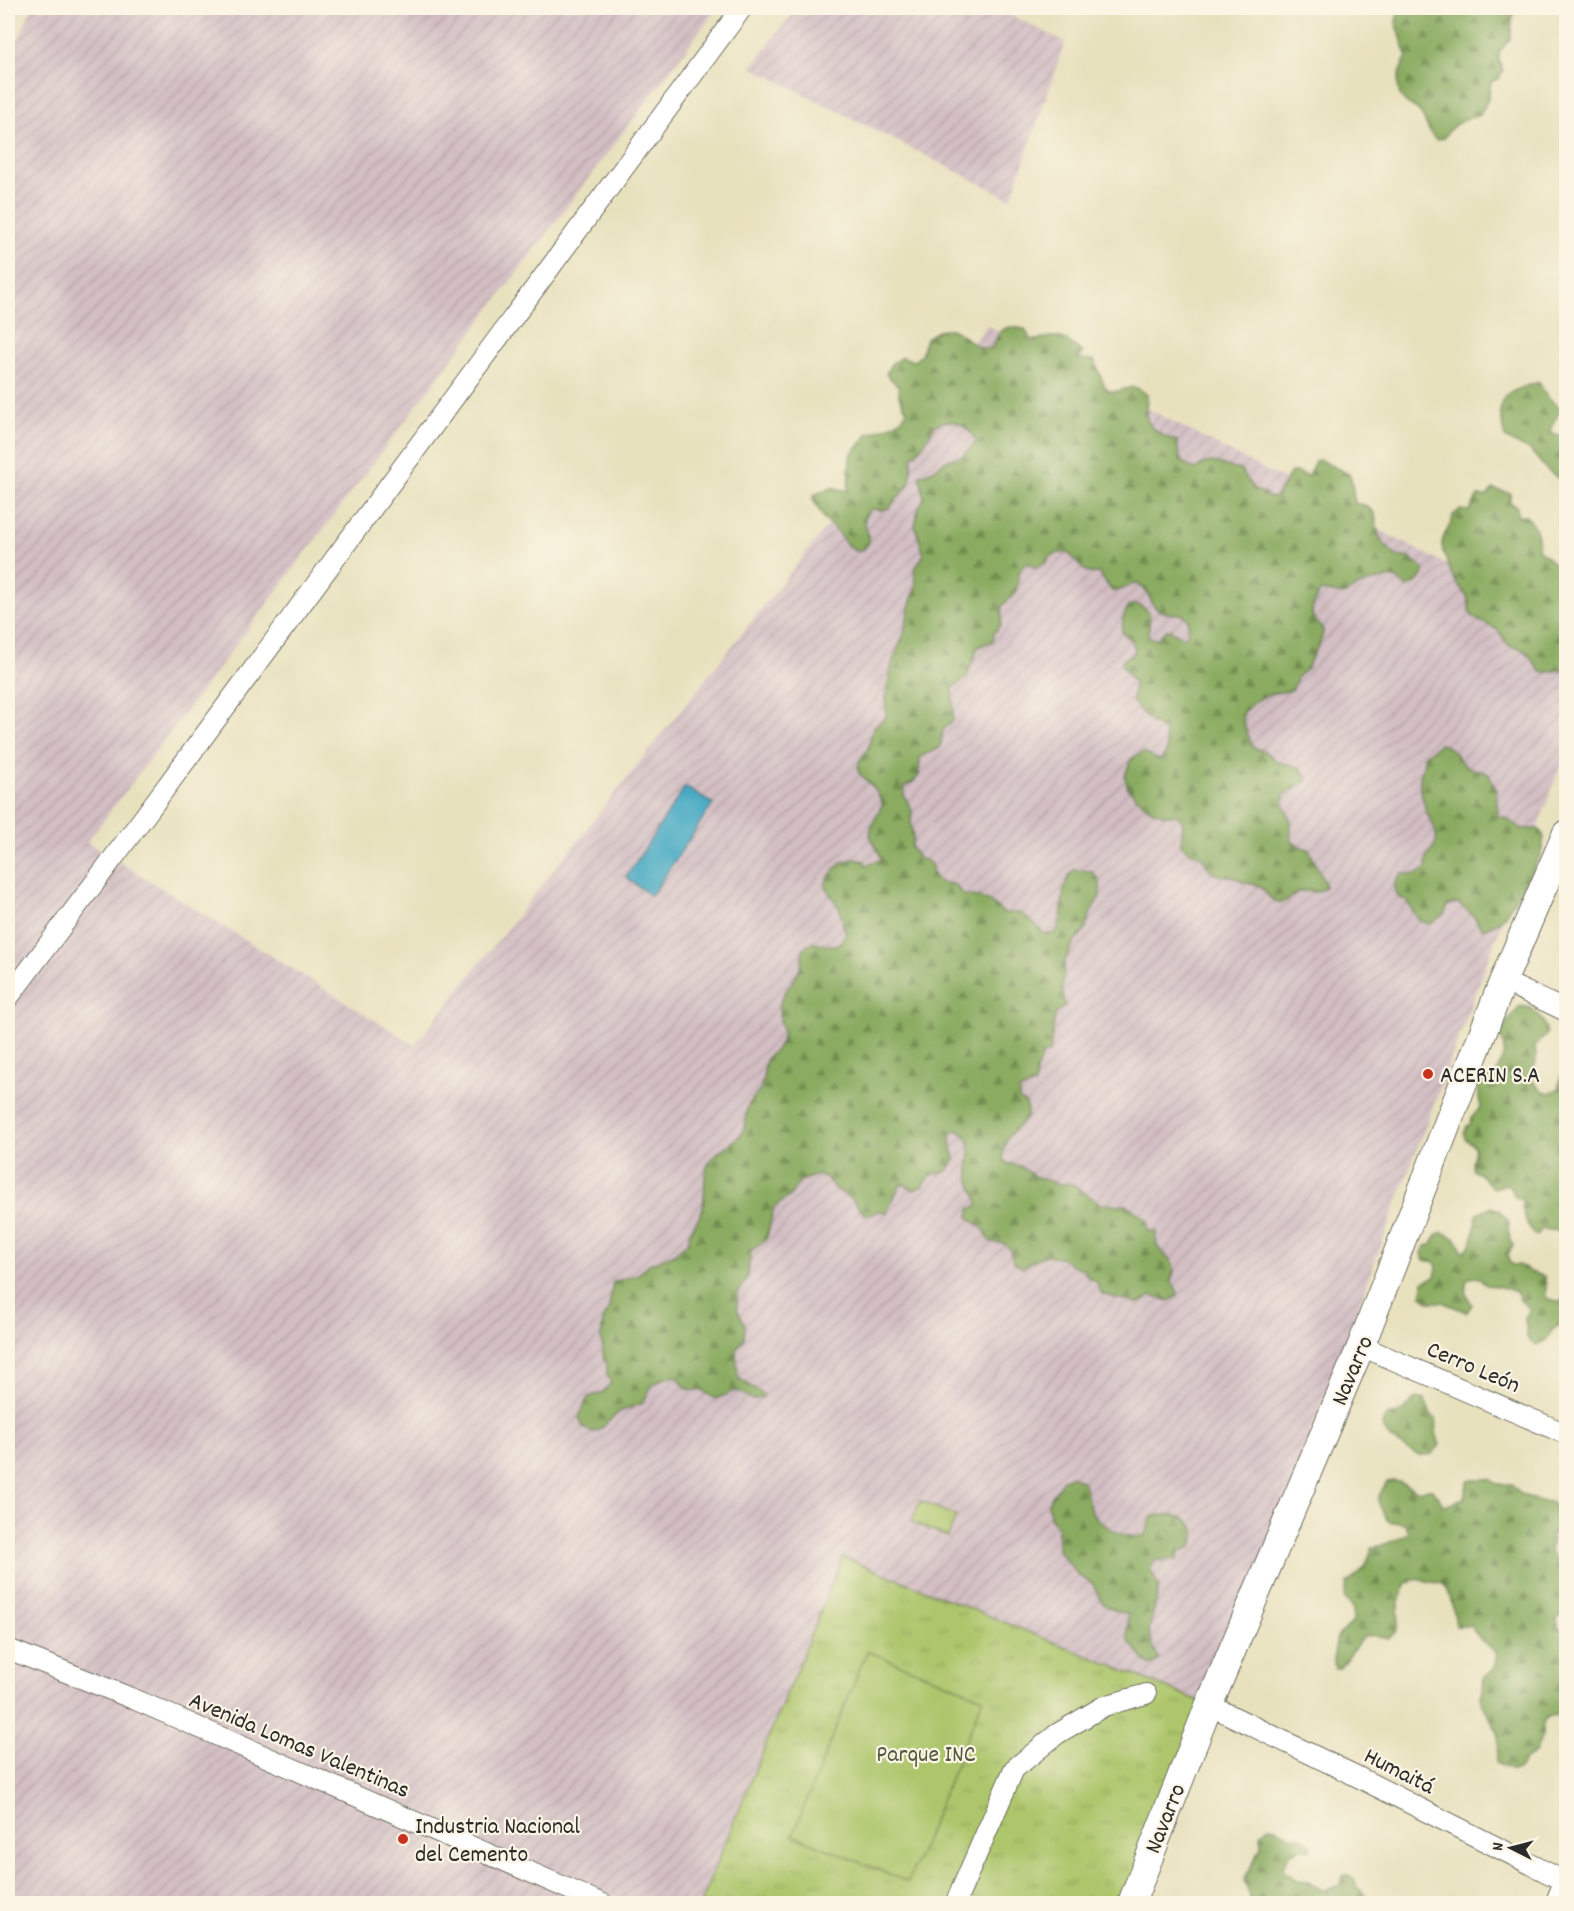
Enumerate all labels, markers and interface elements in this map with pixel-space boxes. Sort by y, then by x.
place label: ACERIN S.A [1440,1060,1540,1094]
marker: ACERIN S.A [1421,1067,1435,1081]
street label: Navarro [1324,1331,1384,1411]
street label: Cerro León [1421,1334,1525,1404]
street label: Avenida Lomas Valentinas [183,1685,414,1809]
park label: Parque INC [876,1739,976,1773]
street label: Humaitá [1357,1740,1440,1805]
street label: Navarro [1137,1779,1196,1859]
place label: Industria Nacional del Cemento [415,1811,580,1873]
north arrow [1481,1818,1541,1878]
marker: Industria Nacional del Cemento [396,1832,410,1846]
text: N [1487,1841,1510,1852]

